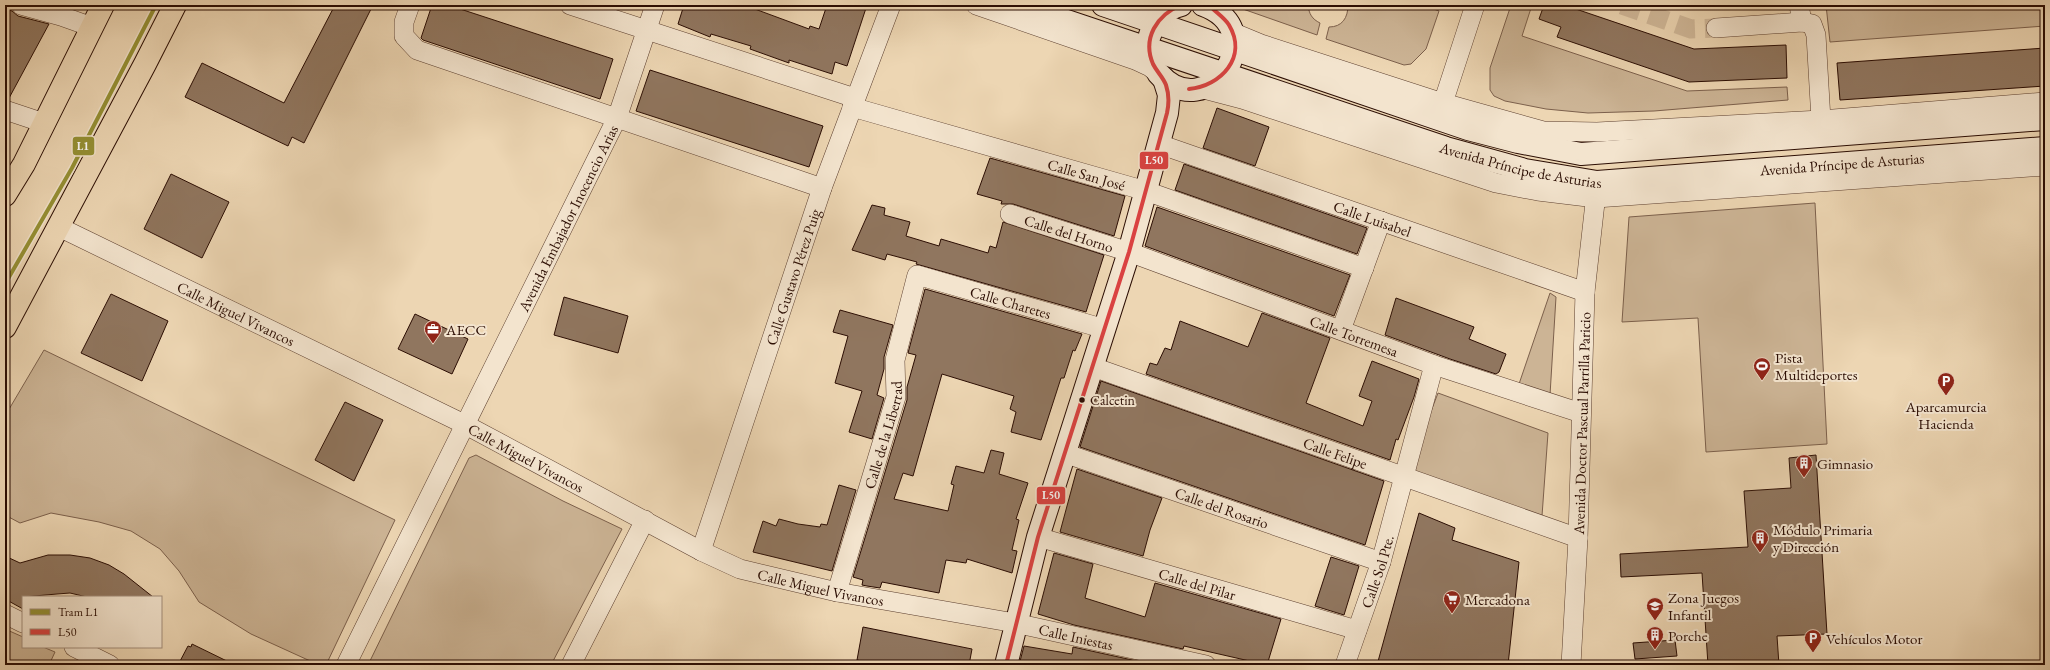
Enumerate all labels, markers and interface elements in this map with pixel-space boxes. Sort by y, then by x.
street label: Avenida Embajador Inocencio Arias [513,121,622,315]
line badge: L1 [72,136,95,156]
street label: Avenida Príncipe de Asturias [1437,137,1602,192]
text: L1 [77,139,89,153]
street label: Avenida Príncipe de Asturias [1758,148,1925,179]
line badge: L50 [1139,151,1169,170]
text: L50 [1145,153,1163,167]
street label: Calle San José [1046,154,1128,194]
street label: Calle Luisabel [1331,196,1414,241]
street label: Calle Gustavo Pérez Puig [761,206,824,348]
street label: Calle del Horno [1022,210,1116,256]
street label: Calle Miguel Vivancos [174,276,298,350]
street label: Calle Charetes [968,281,1054,323]
street label: Calle Torremesa [1307,310,1401,360]
street label: Avenida Doctor Pascual Parrilla Paricio [1569,312,1594,536]
office icon: AECC [423,319,443,344]
place label: AECC [445,320,486,339]
place label: Pista Multideportes [1775,348,1858,384]
sports icon: Pista Multideportes [1752,356,1772,381]
parking icon: Aparcamurcia Hacienda [1936,371,1956,396]
street label: Calle de la Libertad [859,380,906,491]
place label: Calcetin [1090,391,1136,409]
marker: Calcetin [1077,395,1087,405]
place label: Aparcamurcia Hacienda [1904,397,1987,433]
street label: Calle Miguel Vivancos [465,419,588,496]
street label: Calle Felipe [1301,432,1370,473]
building icon: Gimnasio [1794,453,1814,478]
place label: Gimnasio [1817,454,1873,473]
street label: Calle del Rosario [1173,482,1271,532]
line badge: L50 [1036,486,1066,505]
text: L50 [1042,488,1060,502]
place label: Módulo Primaria y Dirección [1773,520,1872,556]
building icon: Módulo Primaria y Dirección [1750,528,1770,553]
street label: Calle Sol Pte. [1356,533,1397,610]
street label: Calle del Pilar [1157,563,1238,604]
street label: Calle Miguel Vivancos [756,564,886,610]
place label: Zona Juegos Infantil [1668,588,1739,624]
supermarket icon: Mercadona [1442,589,1462,614]
place label: Mercadona [1465,590,1530,609]
legend [22,596,162,648]
school or university icon: Zona Juegos Infantil [1645,596,1665,621]
text: Tram L1 [58,604,98,620]
street label: Calle Iniestas [1037,619,1115,654]
text: L50 [58,624,77,640]
building icon: Porche [1645,625,1665,650]
place label: Porche [1668,626,1708,645]
parking icon: Vehículos Motor [1803,628,1823,653]
place label: Vehículos Motor [1826,629,1923,648]

